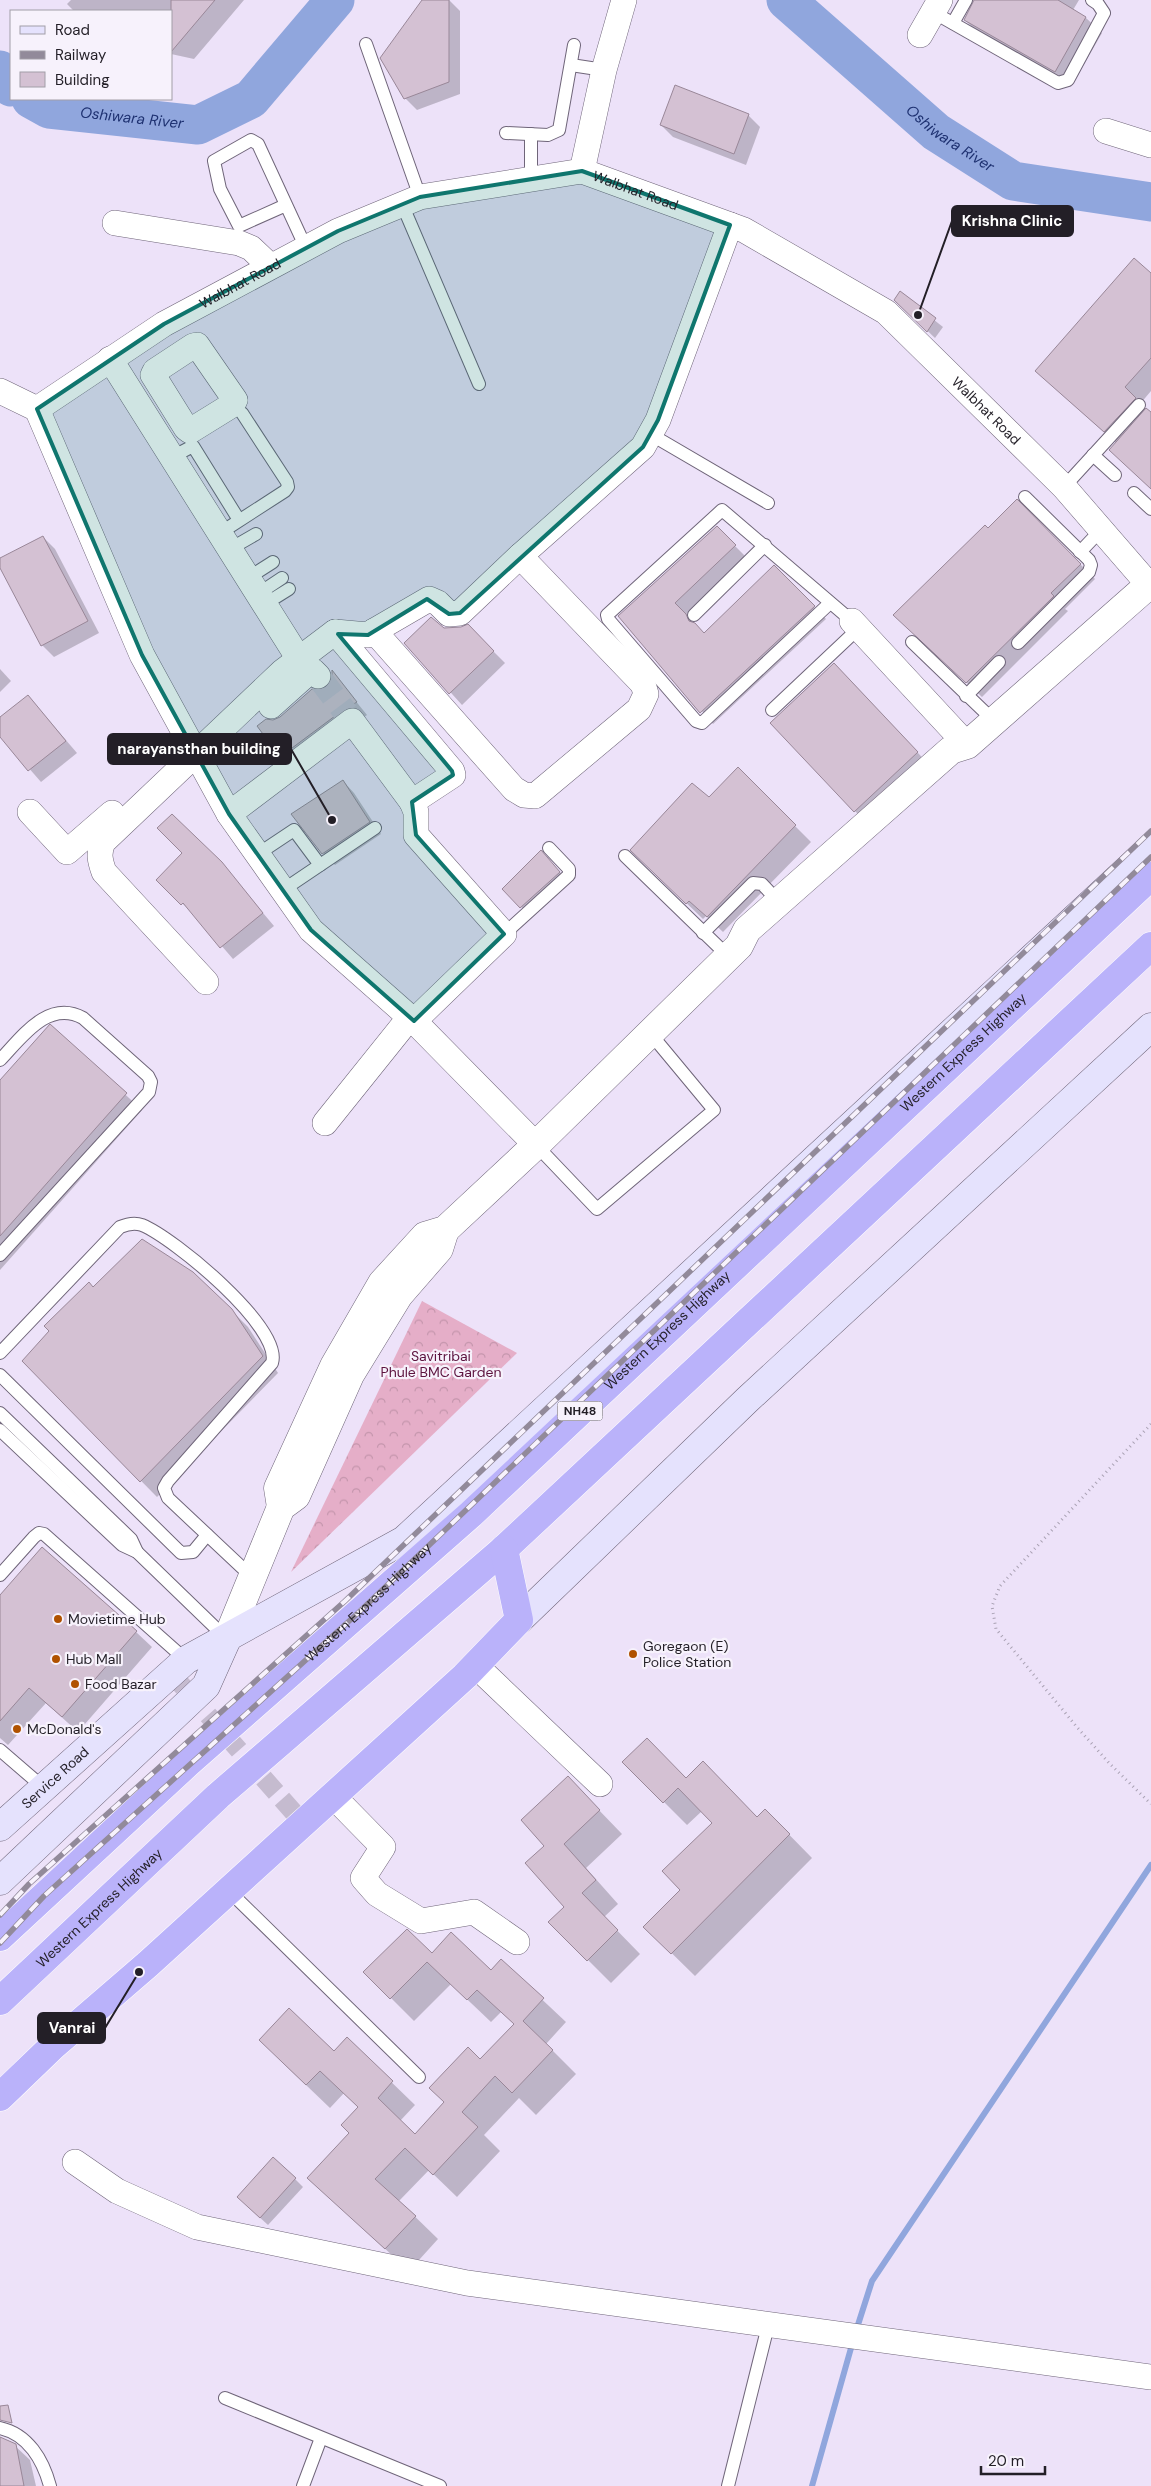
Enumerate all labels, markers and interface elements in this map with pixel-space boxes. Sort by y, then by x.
legend [10,10,172,100]
text: Road [55,20,90,40]
text: Railway [55,45,107,65]
text: Building [55,70,110,90]
water label: Oshiwara River [902,100,998,177]
water label: Oshiwara River [79,102,185,133]
street label: Walbhat Road [590,167,681,214]
callout: Krishna Clinic [952,206,1073,236]
text: Krishna Clinic [962,211,1062,231]
street label: Walbhat Road [196,254,284,312]
street label: Walbhat Road [948,373,1025,448]
callout: narayansthan building [108,734,291,764]
text: narayansthan building [117,739,281,759]
street label: Western Express Highway [896,989,1030,1116]
street label: Western Express Highway [600,1266,734,1394]
park label: Savitribai Phule BMC Garden [381,1347,501,1381]
road number: NH48 [558,1402,602,1420]
street label: Western Express Highway [301,1539,435,1665]
place label: Movietime Hub [68,1610,166,1628]
marker: Movietime Hub [52,1613,64,1625]
place label: Goregaon (E) Police Station [643,1637,731,1671]
marker: Goregaon (E) Police Station [627,1648,639,1660]
place label: Hub Mall [66,1650,122,1668]
marker: Hub Mall [50,1653,62,1665]
place label: Food Bazar [85,1675,157,1693]
marker: Food Bazar [69,1678,81,1690]
place label: McDonald's [27,1720,102,1738]
marker: McDonald's [11,1723,23,1735]
street label: Service Road [18,1743,92,1812]
street label: Western Express Highway [32,1844,166,1971]
callout: Vanrai [38,2013,105,2043]
text: Vanrai [49,2018,95,2038]
scale bar [981,2444,1045,2476]
text: 20 m [988,2451,1024,2471]

